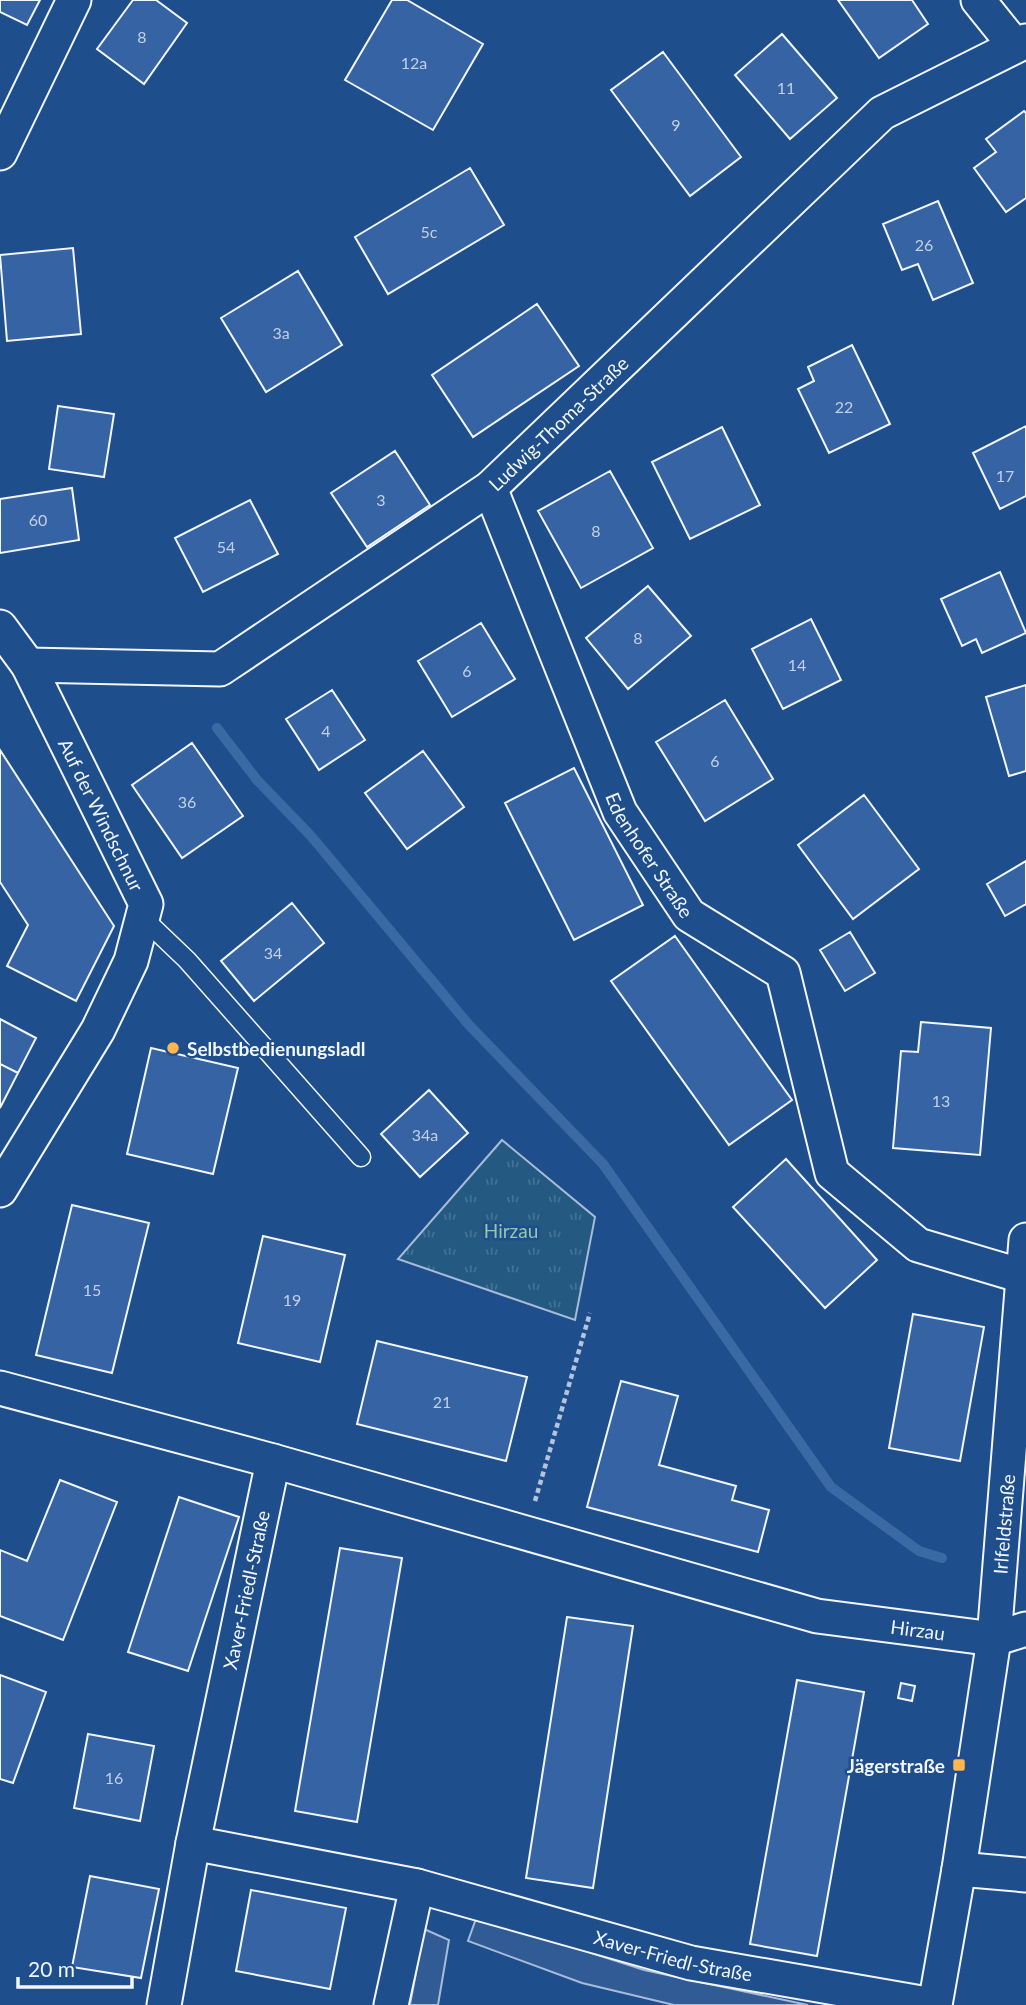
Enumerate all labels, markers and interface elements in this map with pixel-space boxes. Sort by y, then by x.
house number: 8 [137,27,147,46]
house number: 12a [401,53,427,72]
house number: 11 [777,78,795,97]
house number: 9 [671,115,681,134]
house number: 5c [421,222,438,241]
house number: 26 [915,235,933,254]
house number: 3a [272,323,290,342]
street label: Ludwig-Thoma-Straße [483,351,632,495]
house number: 22 [835,397,853,416]
house number: 17 [996,466,1014,485]
house number: 3 [376,490,386,509]
house number: 60 [29,510,47,529]
house number: 8 [591,521,601,540]
house number: 54 [217,537,235,556]
house number: 8 [633,628,643,647]
house number: 14 [788,655,806,674]
house number: 6 [462,661,472,680]
house number: 4 [321,721,331,740]
street label: Auf der Windschnur [54,734,149,895]
house number: 6 [710,751,720,770]
street label: Edenhofer Straße [602,789,699,922]
house number: 36 [178,792,196,811]
house number: 34 [264,943,282,962]
place label: Selbstbedienungsladl [187,1037,366,1060]
marker: Selbstbedienungsladl [165,1040,181,1056]
house number: 13 [932,1091,950,1110]
house number: 34a [412,1125,438,1144]
park label: Hirzau [484,1219,538,1242]
house number: 15 [83,1280,101,1299]
house number: 19 [283,1290,301,1309]
house number: 21 [433,1392,451,1411]
street label: Irlfeldstraße [988,1473,1019,1575]
street label: Xaver-Friedl-Straße [218,1508,274,1672]
street label: Hirzau [889,1614,946,1644]
place label: Jägerstraße [847,1754,945,1777]
marker: Jägerstraße [951,1757,967,1773]
house number: 16 [105,1768,123,1787]
street label: Xaver-Friedl-Straße [591,1925,754,1985]
scale bar [18,1946,131,1990]
text: 20 m [28,1956,75,1981]

